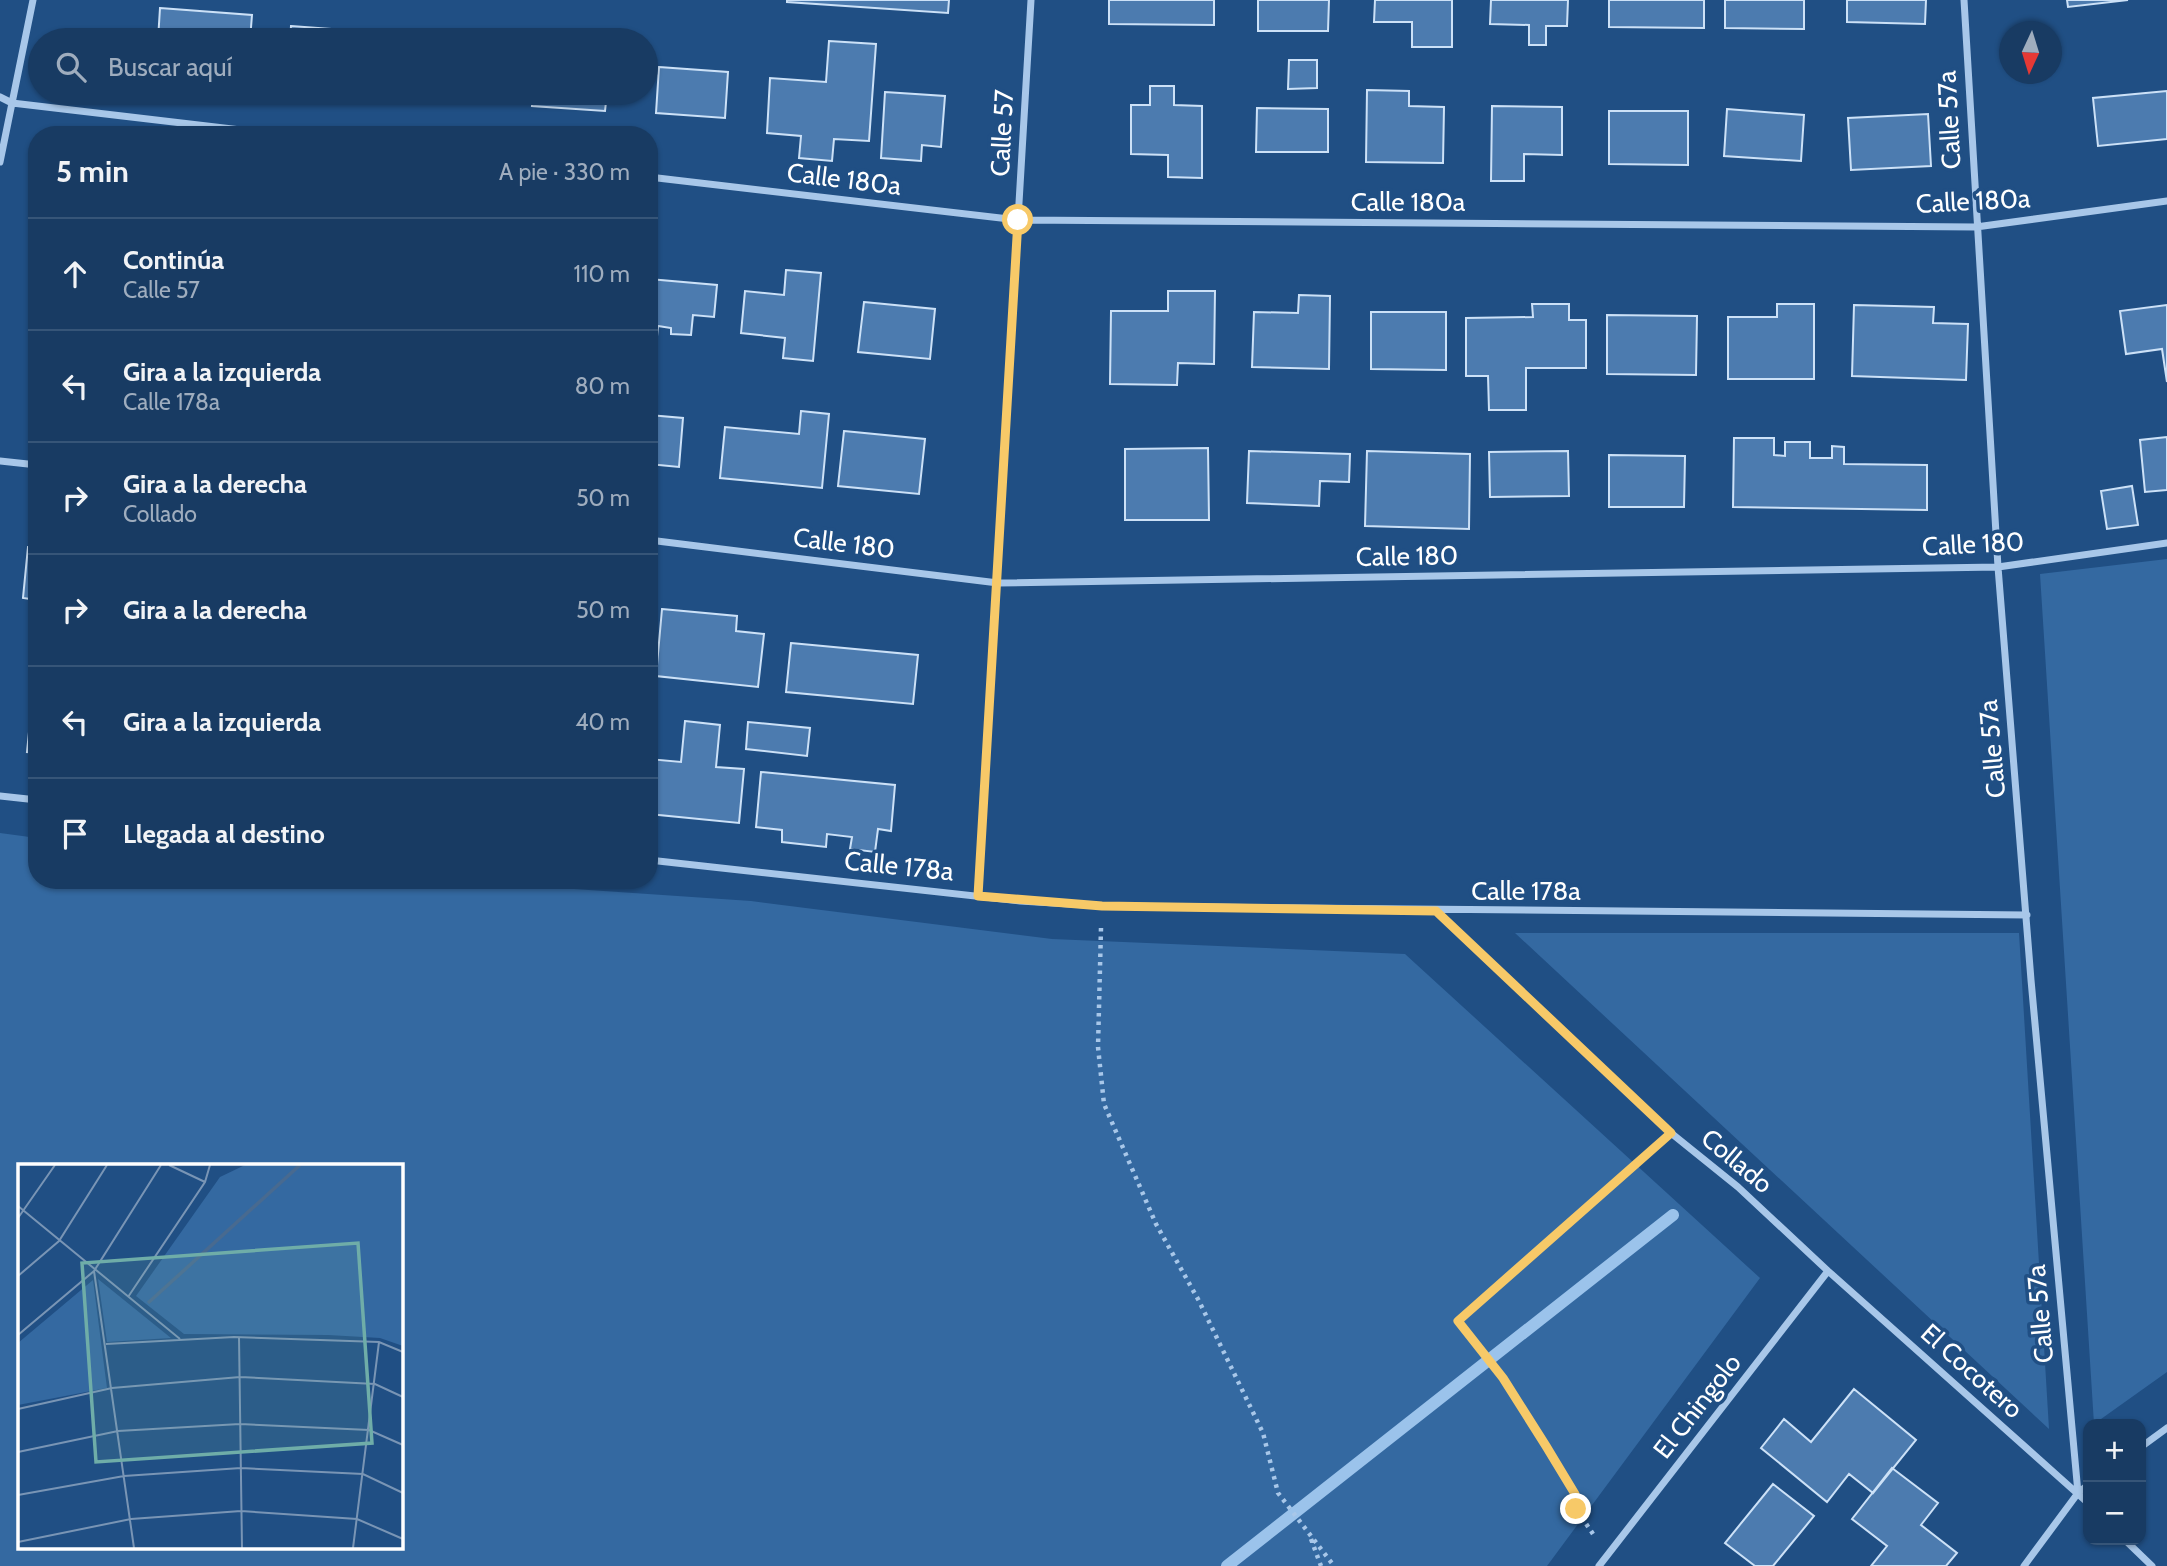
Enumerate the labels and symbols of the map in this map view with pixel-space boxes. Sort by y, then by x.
north arrow [1999,21,2062,84]
street label: Calle 57a [1930,69,1968,170]
street label: Calle 57 [984,89,1020,177]
street label: Calle 180a [785,156,903,202]
street label: Calle 180a [1915,182,2032,220]
street label: Calle 180a [1351,186,1466,218]
route start [1002,204,1033,235]
street label: Calle 180 [791,521,897,565]
street label: Calle 180 [1921,525,2025,563]
street label: Calle 180 [1356,539,1458,573]
street label: Calle 57a [1972,698,2012,799]
street label: Calle 178a [843,844,956,888]
street label: Calle 178a [1471,875,1581,907]
street label: Collado [1695,1122,1779,1200]
inset map [18,1164,402,1548]
street label: Calle 57a [2020,1263,2060,1364]
street label: El Cocotero [1914,1317,2030,1425]
street label: El Chingolo [1646,1347,1748,1465]
route end [1560,1493,1591,1524]

